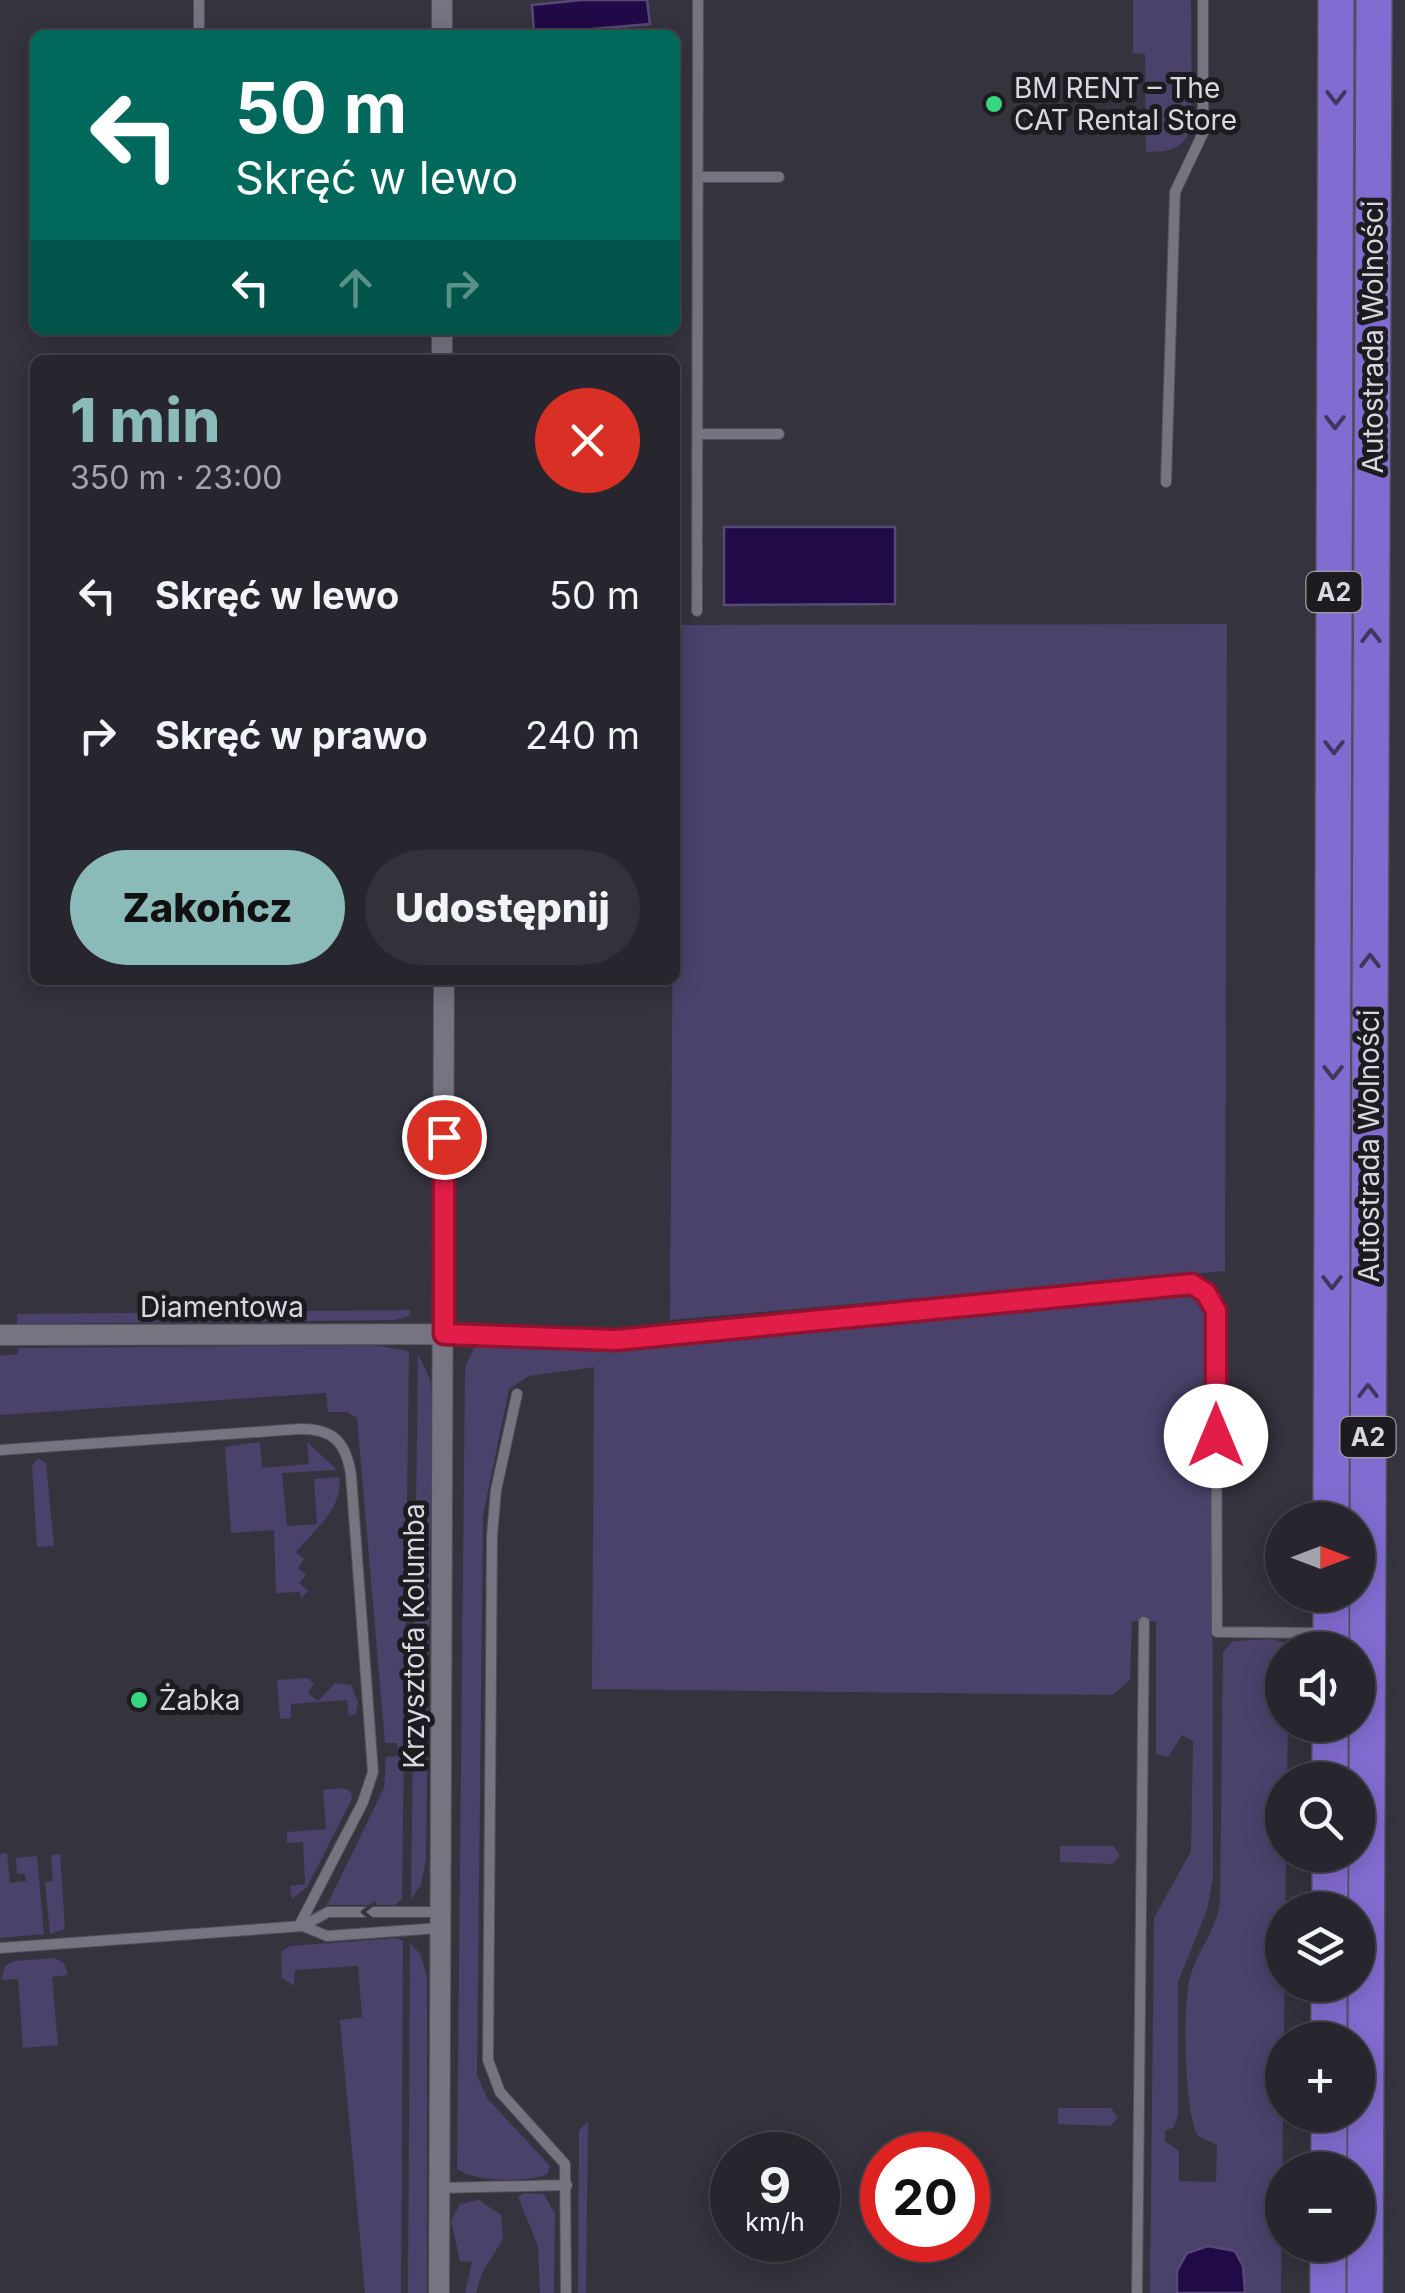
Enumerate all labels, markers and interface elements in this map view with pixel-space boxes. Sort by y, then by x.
text: 50 m [235,65,407,150]
icon: left [70,70,200,200]
place label: BM RENT – The CAT Rental Store [1014,71,1237,137]
one-way arrow [1325,90,1347,106]
marker: BM RENT – The CAT Rental Store [983,93,1005,115]
text: Skręć w lewo [235,150,518,205]
street label: Autostrada Wolności [1356,200,1390,474]
icon: left [223,260,278,315]
icon: ahead [328,260,383,315]
icon: right [433,260,488,315]
text: 1 min [70,384,220,456]
button: close [535,388,640,493]
one-way arrow [1324,416,1346,431]
text: 350 m · 23:00 [70,458,283,497]
icon: left [70,568,125,623]
text: Skręć w lewo [155,572,399,618]
text: 50 m [549,572,640,618]
road number: A2 [1306,572,1362,612]
one-way arrow [1360,627,1382,642]
icon: right [70,708,125,763]
text: Skręć w prawo [155,712,428,758]
text: 240 m [525,712,640,758]
one-way arrow [1323,740,1345,756]
button: Zakończ [70,850,345,965]
button: Udostępnij [365,850,640,965]
one-way arrow [1359,952,1381,968]
street label: Autostrada Wolności [1352,1009,1386,1283]
one-way arrow [1322,1066,1344,1081]
pin [402,1095,487,1180]
icon: arrive [417,1110,472,1165]
one-way arrow [1321,1274,1343,1290]
street label: Diamentowa [140,1290,304,1324]
one-way arrow [1357,1382,1379,1398]
position arrow [1164,1384,1268,1488]
road number: A2 [1340,1417,1396,1457]
north arrow [1265,1502,1375,1612]
map controls [1265,1502,1375,2262]
street label: Krzysztofa Kolumba [397,1503,431,1769]
button: sound [1265,1632,1375,1742]
place label: Żabka [159,1683,241,1717]
marker: Żabka [128,1689,150,1711]
button: search [1265,1762,1375,1872]
button: layers [1265,1892,1375,2002]
one-way arrow [361,1901,377,1922]
button: + [1265,2022,1375,2132]
speed limit sign: 20 [860,2132,990,2262]
button: − [1265,2152,1375,2262]
text: 9 [759,2155,791,2215]
text: km/h [745,2207,805,2237]

